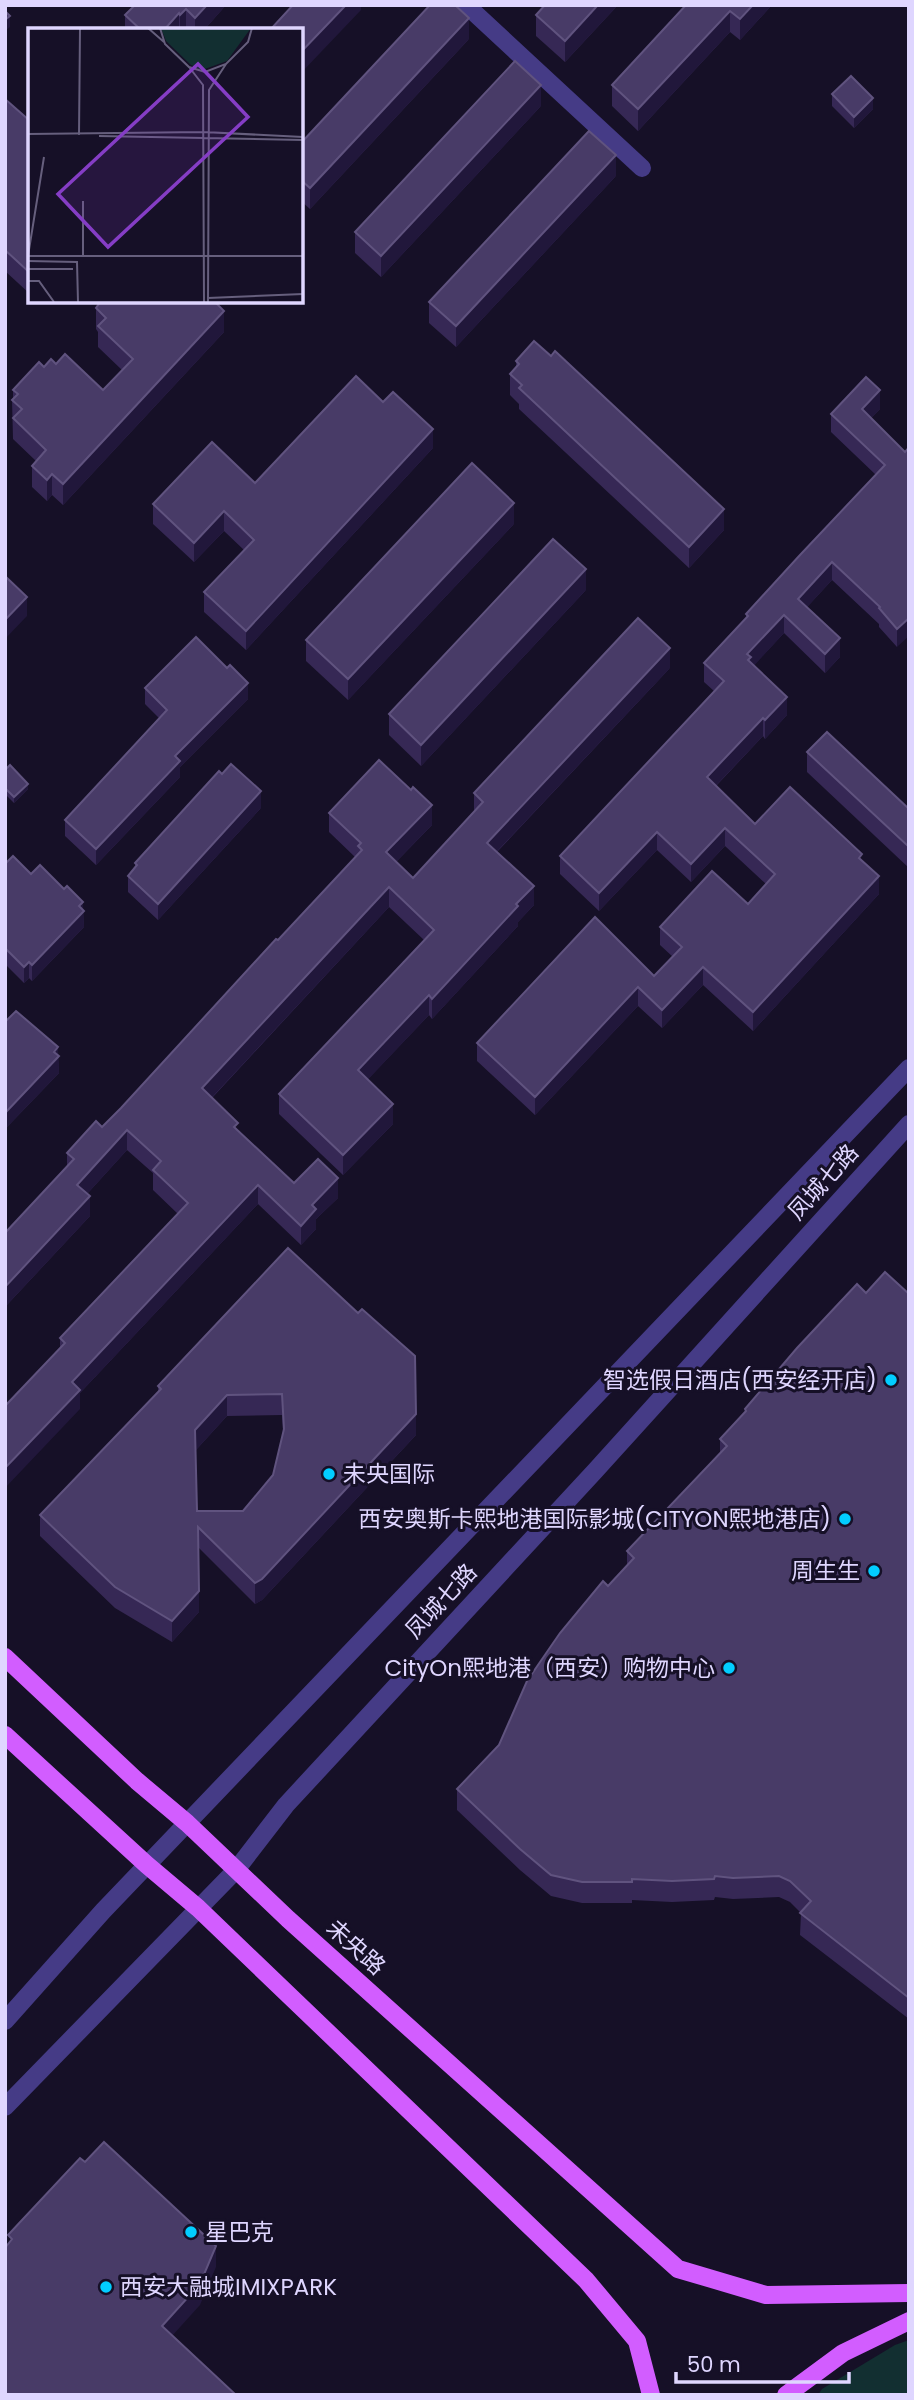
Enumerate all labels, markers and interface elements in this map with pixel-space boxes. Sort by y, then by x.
inset map [28,28,303,303]
street label: 凤城七路 [780,1137,866,1227]
place label: 智选假日酒店(西安经开店) [603,1364,877,1396]
marker: 智选假日酒店(西安经开店) [883,1372,899,1388]
place label: 未央国际 [343,1458,435,1490]
marker: 未央国际 [321,1466,337,1482]
place label: 西安奥斯卡熙地港国际影城(CITYON熙地港店) [359,1503,831,1535]
marker: 西安奥斯卡熙地港国际影城(CITYON熙地港店) [837,1511,853,1527]
place label: 周生生 [791,1555,860,1587]
street label: 凤城七路 [398,1556,484,1646]
marker: 周生生 [866,1563,882,1579]
place label: CityOn熙地港（西安）购物中心 [384,1652,715,1684]
marker: CityOn熙地港（西安）购物中心 [721,1660,737,1676]
street label: 未央路 [320,1912,392,1982]
place label: 星巴克 [205,2216,274,2248]
marker: 星巴克 [183,2224,199,2240]
place label: 西安大融城IMIXPARK [120,2271,337,2303]
marker: 西安大融城IMIXPARK [98,2279,114,2295]
scale bar [676,2340,849,2384]
text: 50 m [687,2350,741,2379]

